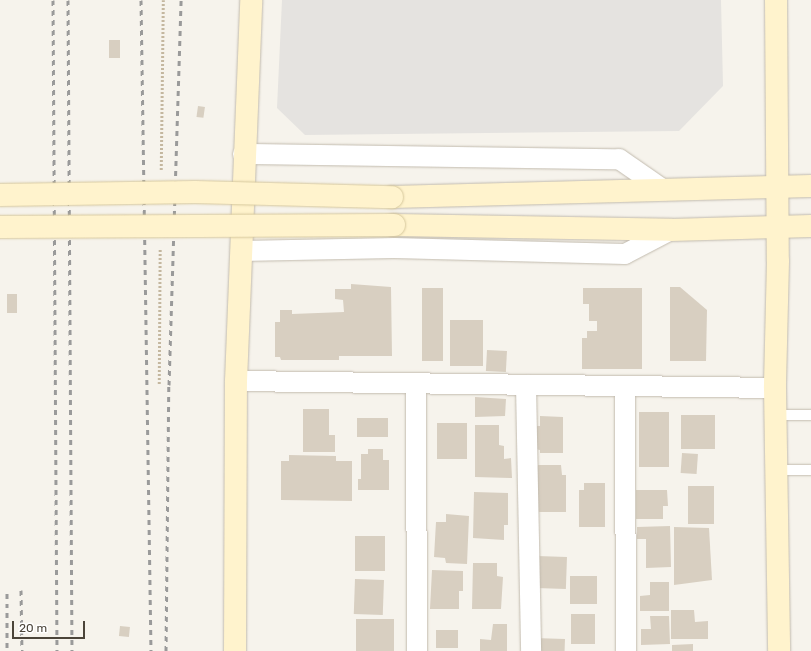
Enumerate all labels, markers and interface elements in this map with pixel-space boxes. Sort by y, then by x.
scale bar [14,613,87,639]
text: 20 m [19,621,47,635]

